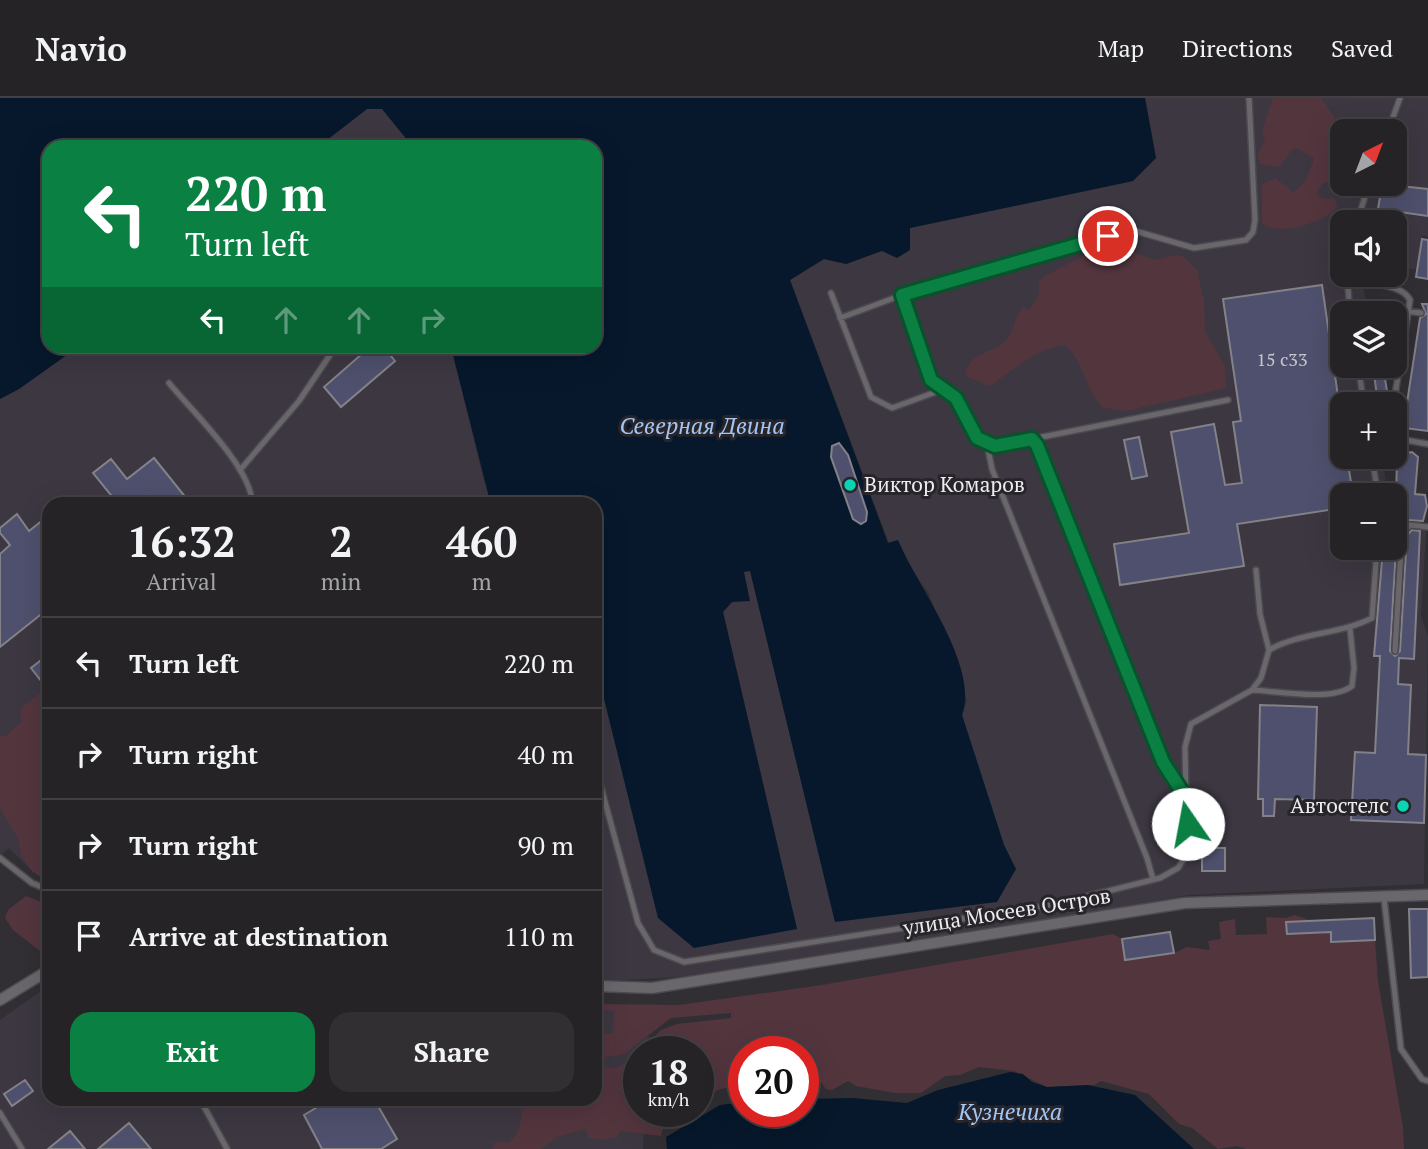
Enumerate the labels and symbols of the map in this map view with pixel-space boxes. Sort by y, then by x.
north arrow [1330,119,1407,196]
pin [1078,206,1138,266]
house number: 15 с33 [1256,347,1308,371]
water label: Северная Двина [619,410,785,441]
place label: Виктор Комаров [864,470,1025,498]
marker: Виктор Комаров [842,477,858,493]
position arrow [1151,787,1225,861]
place label: Автостелс [1290,791,1389,819]
marker: Автостелс [1395,798,1411,814]
street label: улица Мосеев Остров [900,881,1113,941]
speed limit sign: 20 [728,1036,819,1127]
water label: Кузнечиха [957,1096,1062,1127]

